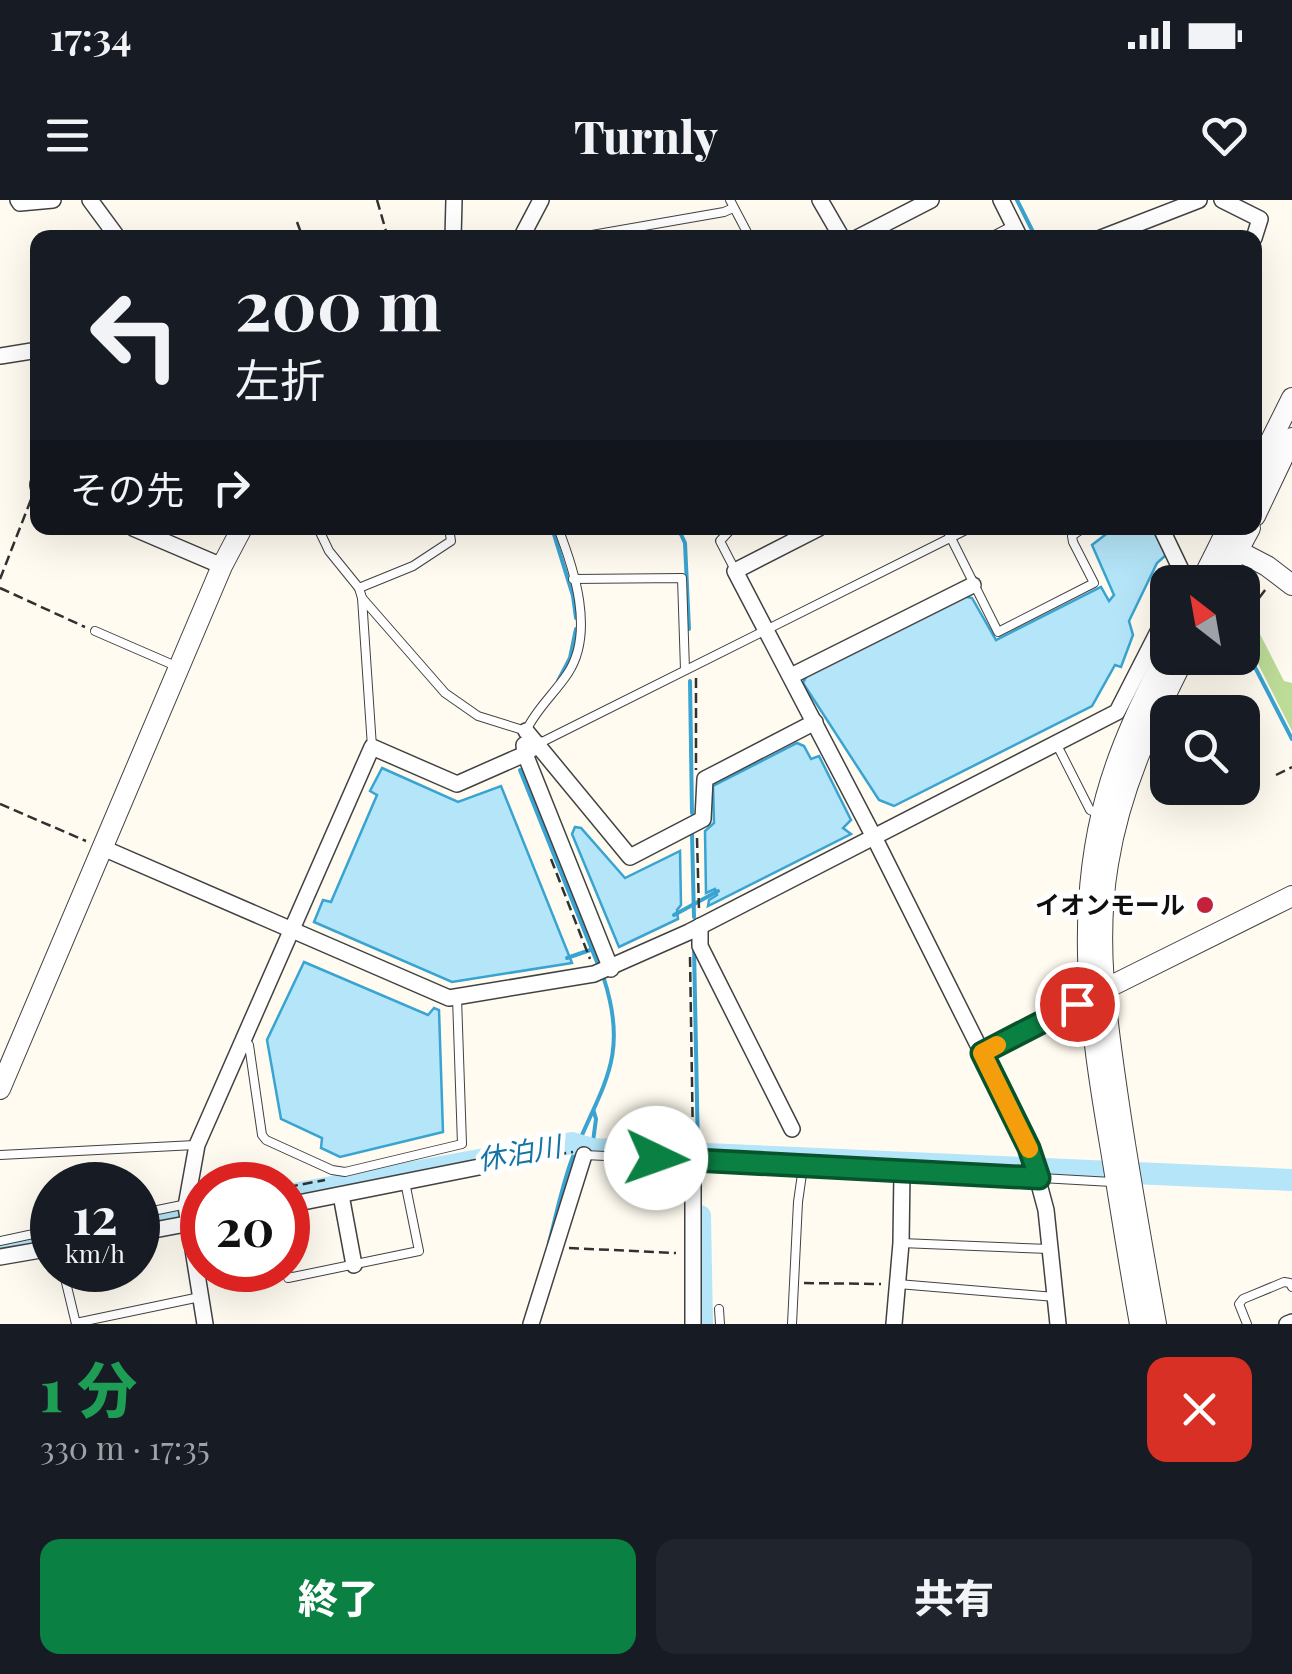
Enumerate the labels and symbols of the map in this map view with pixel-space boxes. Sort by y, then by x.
north arrow [1150,565,1260,675]
place label: イオンモール [1035,887,1185,920]
marker: イオンモール [1194,894,1216,916]
pin [1035,962,1120,1047]
position arrow [604,1106,708,1210]
water label: 休泊川 [474,1125,566,1177]
speed limit sign: 20 [180,1162,310,1292]

